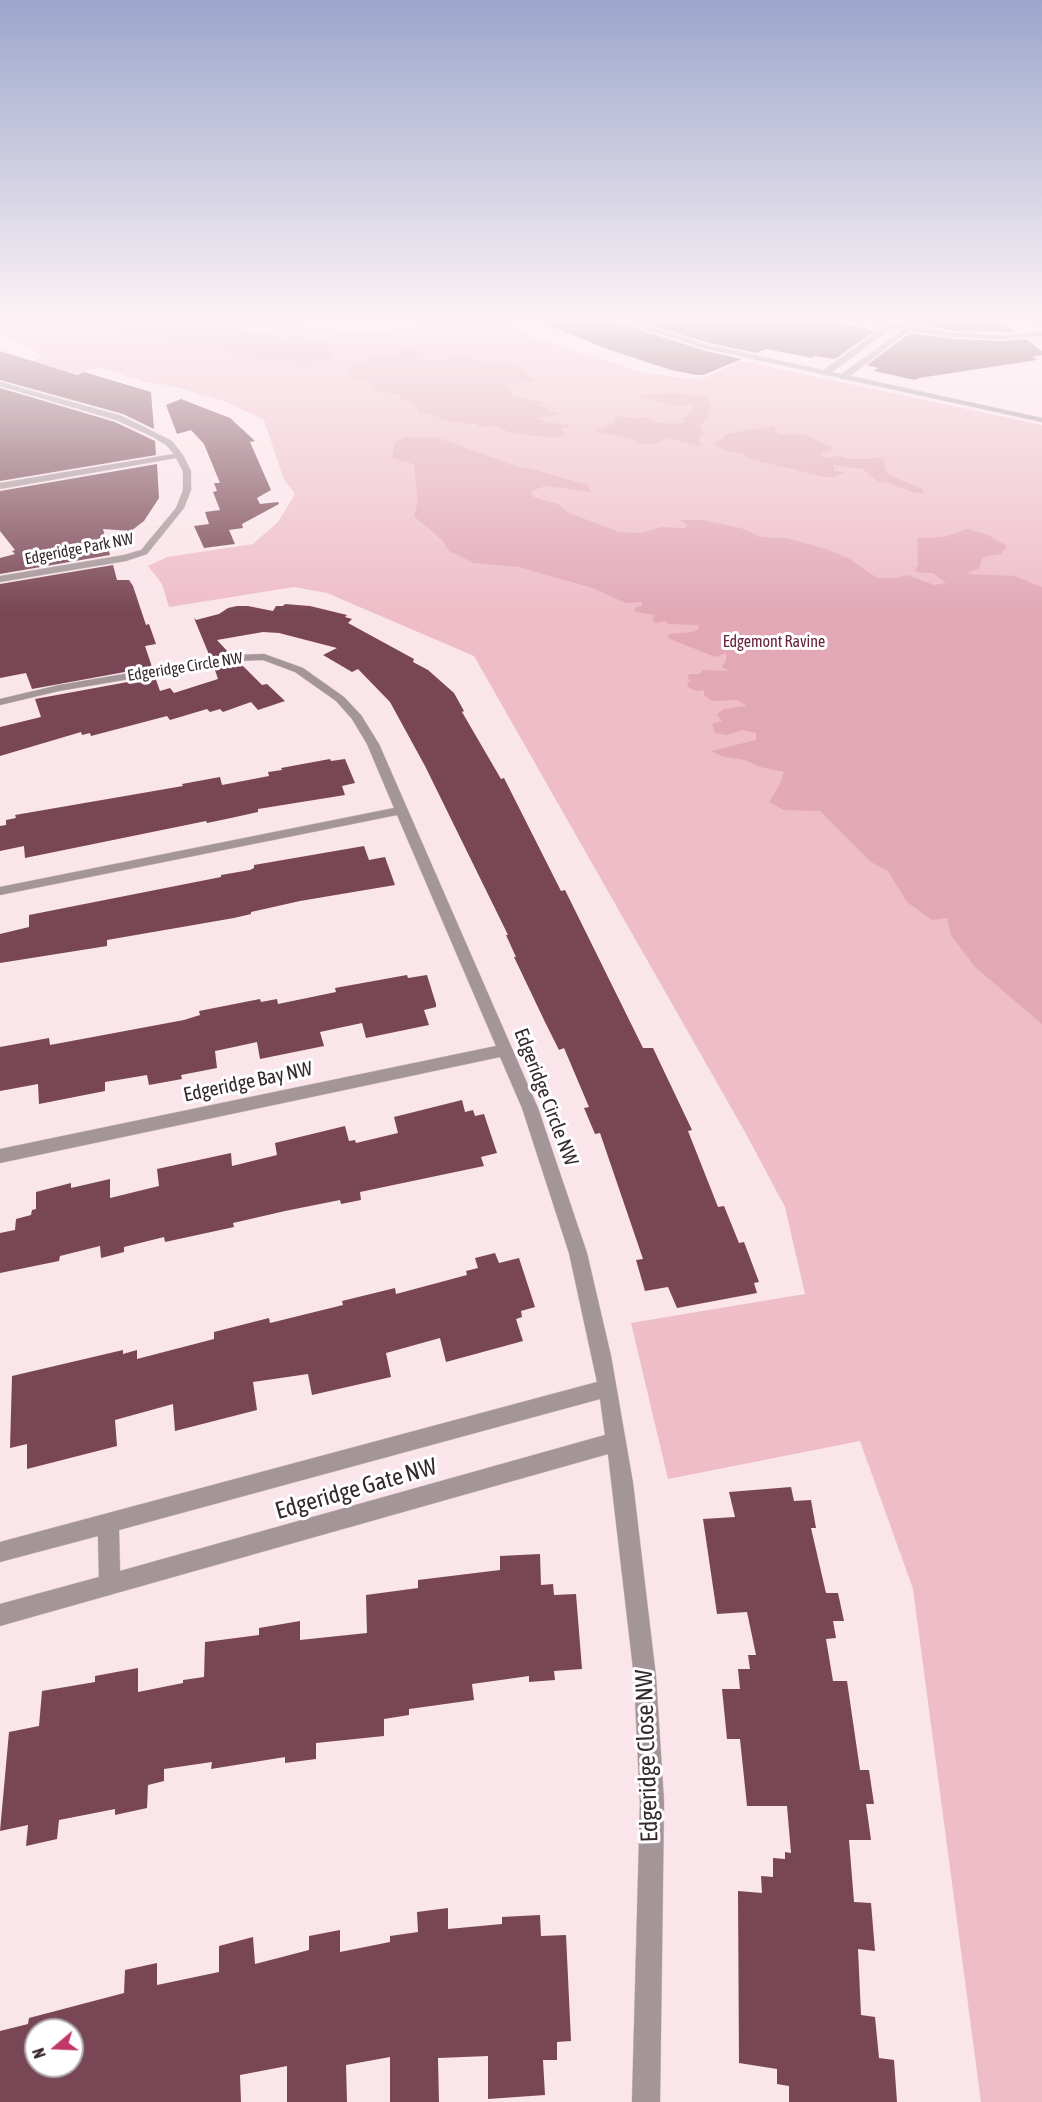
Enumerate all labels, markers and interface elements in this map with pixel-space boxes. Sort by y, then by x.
street label: Edgeridge Park NW [23,529,135,569]
park label: Edgemont Ravine [723,632,825,652]
street label: Edgeridge Circle NW [126,648,244,686]
street label: Edgeridge Circle NW [509,1025,583,1169]
street label: Edgeridge Bay NW [181,1057,315,1107]
street label: Edgeridge Gate NW [272,1452,440,1526]
street label: Edgeridge Close NW [630,1669,664,1843]
north arrow [24,2018,84,2078]
text: N [29,2046,49,2061]

